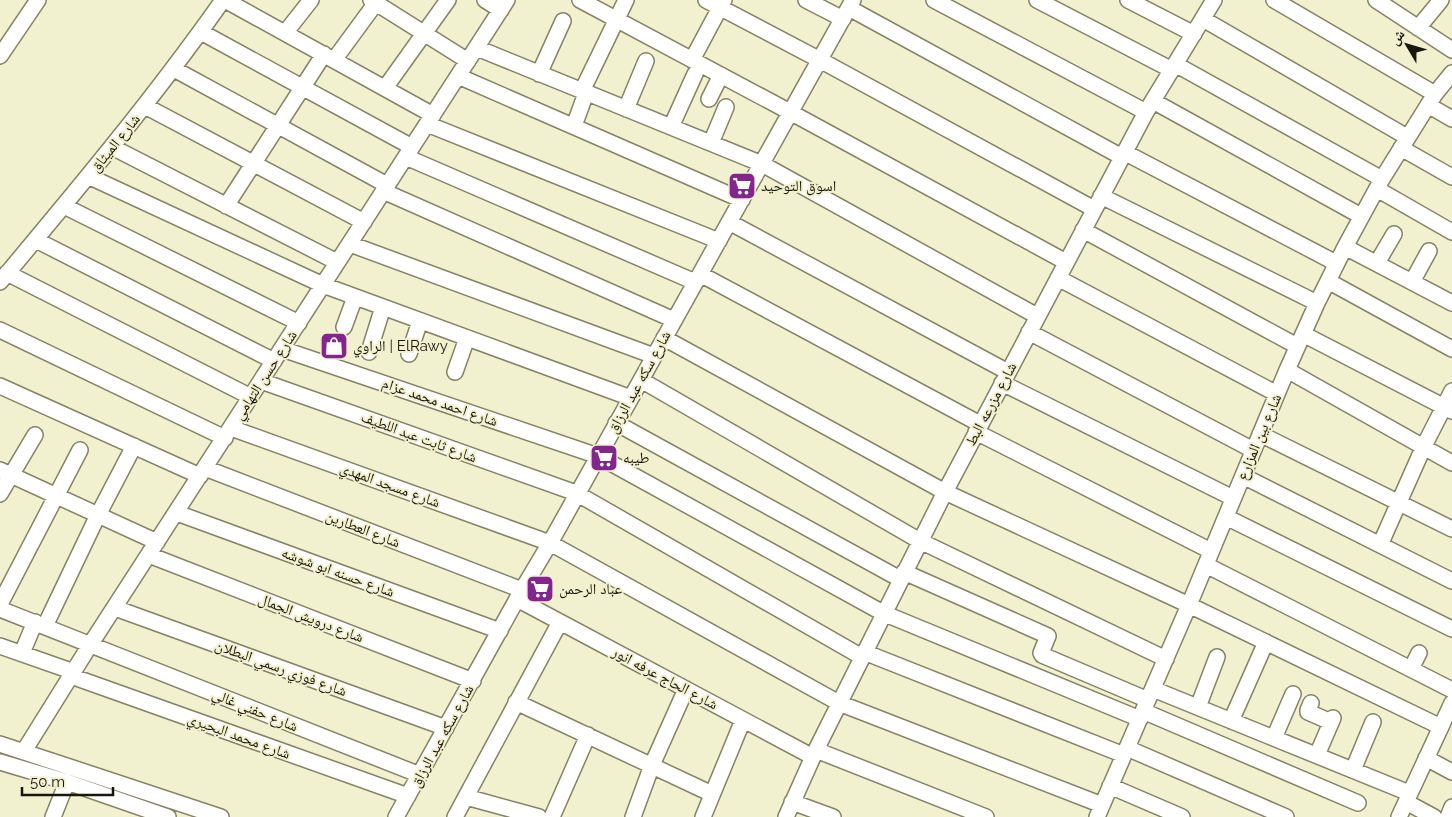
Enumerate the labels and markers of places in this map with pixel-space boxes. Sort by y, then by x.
supermarket icon: اسوق التوحيد [727,171,757,201]
place label: اسوق التوحيد [761,177,836,196]
shop icon: الراوي | ElRawy [319,331,349,361]
place label: الراوي | ElRawy [353,337,448,358]
supermarket icon: طيبه [589,443,619,473]
place label: طيبه [623,449,650,467]
supermarket icon: عباد الرحمن [525,574,555,604]
place label: عباد الرحمن [559,580,623,599]

